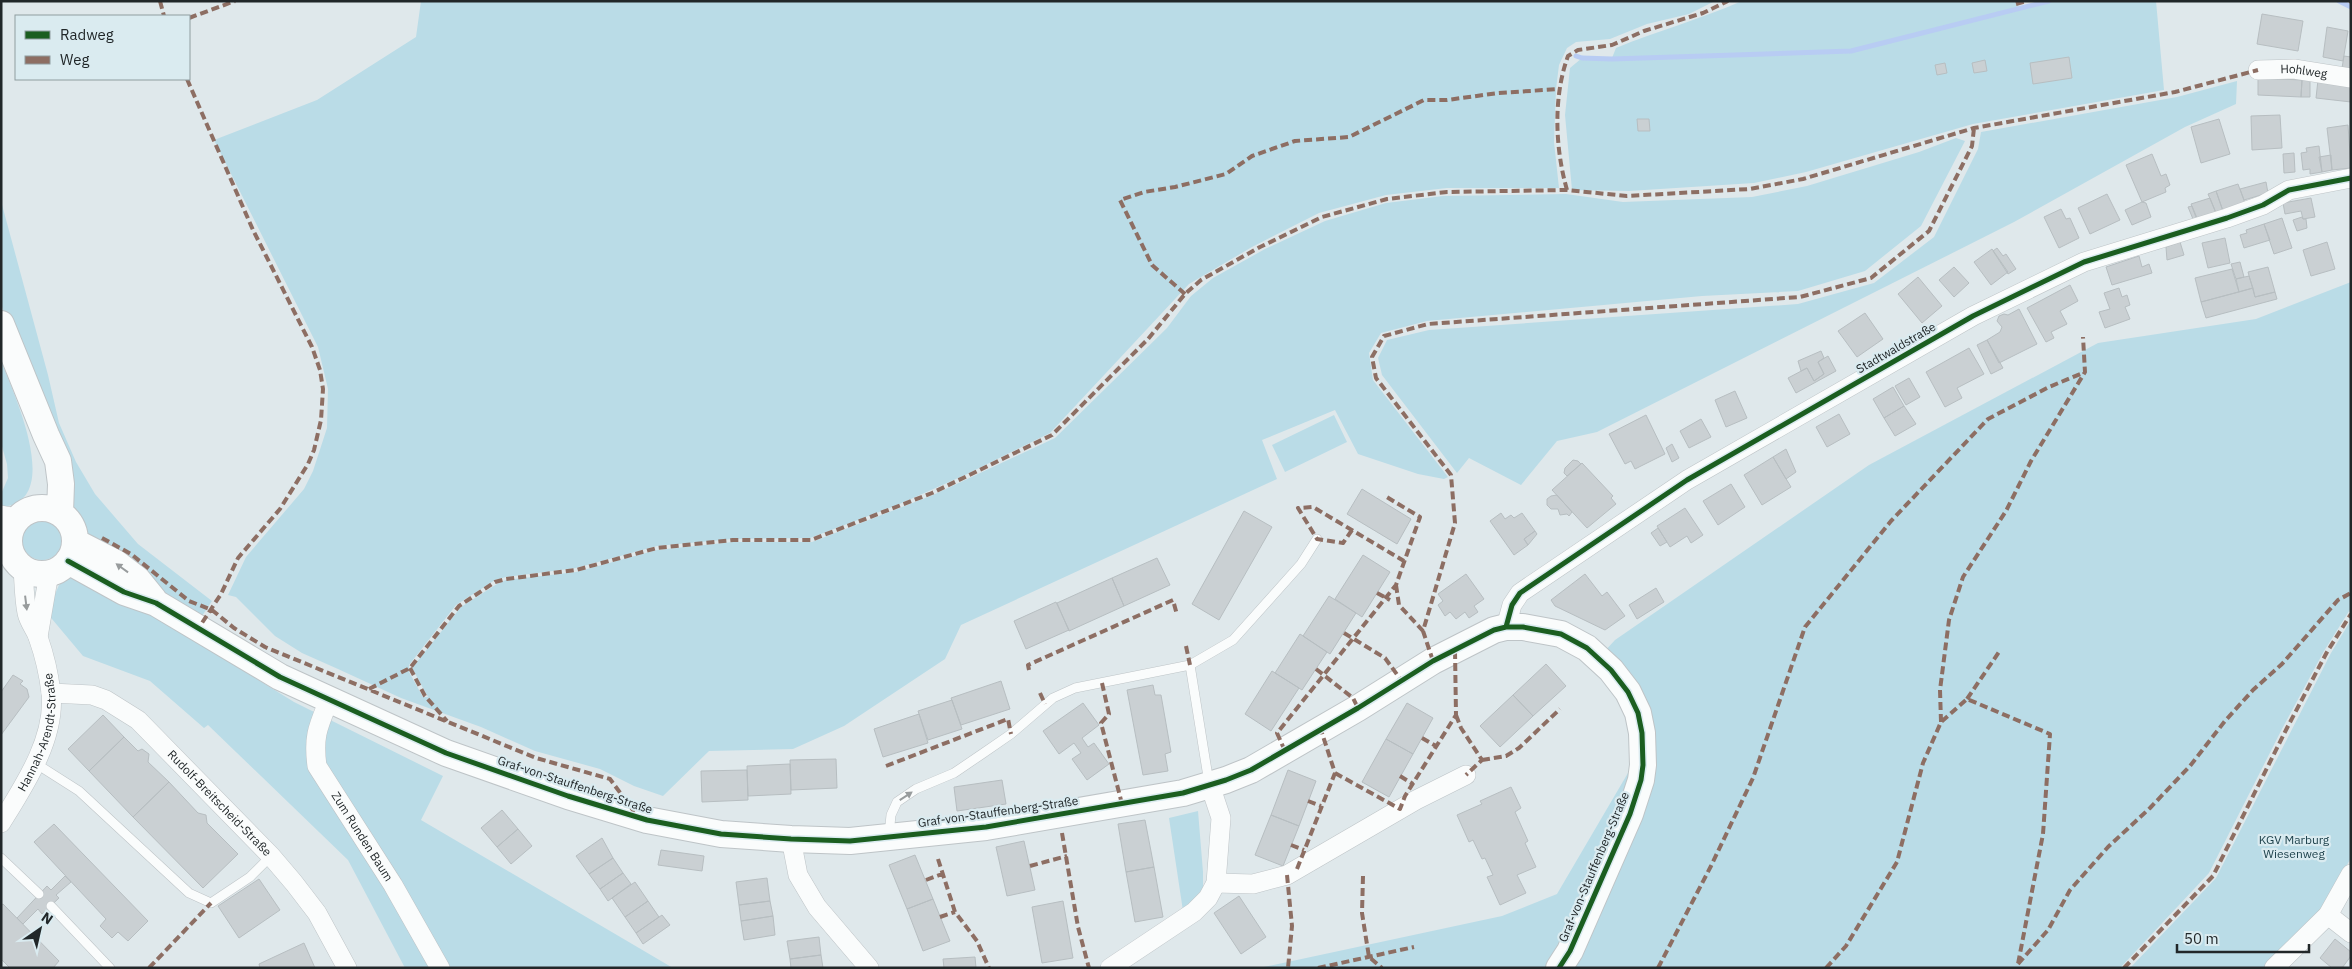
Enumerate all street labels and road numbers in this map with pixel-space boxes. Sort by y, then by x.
street label: Hohlweg [2280,61,2329,81]
street label: Stadtwaldstraße [1853,318,1939,376]
street label: Hannah-Arendt-Straße [14,672,59,794]
street label: Rudolf-Breitscheid-Straße [165,747,275,859]
street label: Graf-von-Stauffenberg-Straße [496,752,655,817]
street label: Zum Runden Baum [328,789,397,884]
street label: Graf-von-Stauffenberg-Straße [1555,789,1632,944]
street label: Graf-von-Stauffenberg-Straße [917,793,1080,830]

